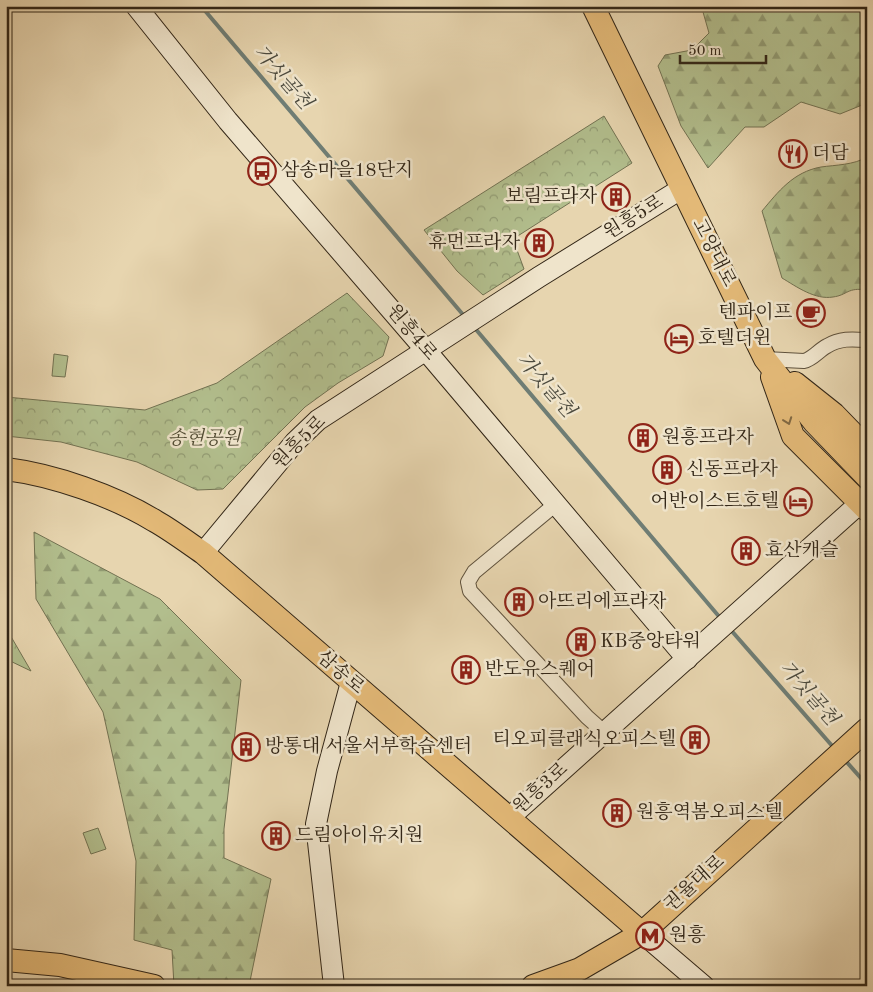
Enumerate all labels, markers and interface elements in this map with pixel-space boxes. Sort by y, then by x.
scale bar [680,32,767,64]
water label: 가싯골천 [249,40,318,115]
text: 50 m [688,44,722,59]
restaurant icon: 더담 [778,139,808,169]
place label: 더담 [812,143,849,164]
bus stop icon: 삼송마을18단지 [247,156,277,186]
place label: 삼송마을18단지 [281,160,413,181]
building icon: 보림프라자 [601,182,631,212]
place label: 보림프라자 [505,186,598,207]
street label: 원흥5로 [599,190,667,244]
street label: 고양대로 [688,215,740,290]
building icon: 휴먼프라자 [524,228,554,258]
place label: 휴먼프라자 [428,231,521,253]
cafe icon: 텐파이프 [796,298,826,328]
street label: 원흥4로 [382,300,442,364]
place label: 텐파이프 [719,302,793,323]
hotel icon: 호텔더윈 [664,324,694,354]
place label: 호텔더윈 [698,327,771,349]
water label: 가싯골천 [512,348,581,423]
street label: 원흥5로 [268,411,330,473]
one-way arrow [782,417,792,425]
building icon: 원흥프라자 [628,423,658,453]
place label: 원흥프라자 [662,426,754,448]
park label: 송현공원 [167,427,242,449]
building icon: 신동프라자 [652,455,682,485]
place label: 신동프라자 [686,459,778,480]
hotel icon: 어반이스트호텔 [783,487,813,517]
place label: 어반이스트호텔 [651,490,779,512]
building icon: 효산캐슬 [731,536,761,566]
place label: 효산캐슬 [765,540,838,561]
building icon: 아뜨리에프라자 [504,587,534,617]
place label: 아뜨리에프라자 [538,591,667,612]
building icon: KB중앙타워 [566,627,596,657]
place label: KB중앙타워 [600,631,701,652]
street label: 삼송로 [313,646,368,698]
building icon: 반도유스퀘어 [451,655,481,685]
water label: 가싯골천 [775,656,844,731]
place label: 반도유스퀘어 [485,659,595,680]
building icon: 티오피클래식오피스텔 [680,725,710,755]
place label: 티오피클래식오피스텔 [492,729,676,750]
building icon: 방통대 서울서부학습센터 [231,732,261,762]
place label: 방통대 서울서부학습센터 [265,736,472,757]
street label: 원흥3로 [508,758,572,818]
building icon: 원흥역봄오피스텔 [602,798,632,828]
place label: 원흥역봄오피스텔 [636,801,783,823]
building icon: 드림아이유치원 [261,821,291,851]
place label: 드림아이유치원 [295,825,423,846]
street label: 권율대로 [660,851,729,916]
metro station icon: 원흥 [635,921,665,951]
place label: 원흥 [669,924,706,946]

